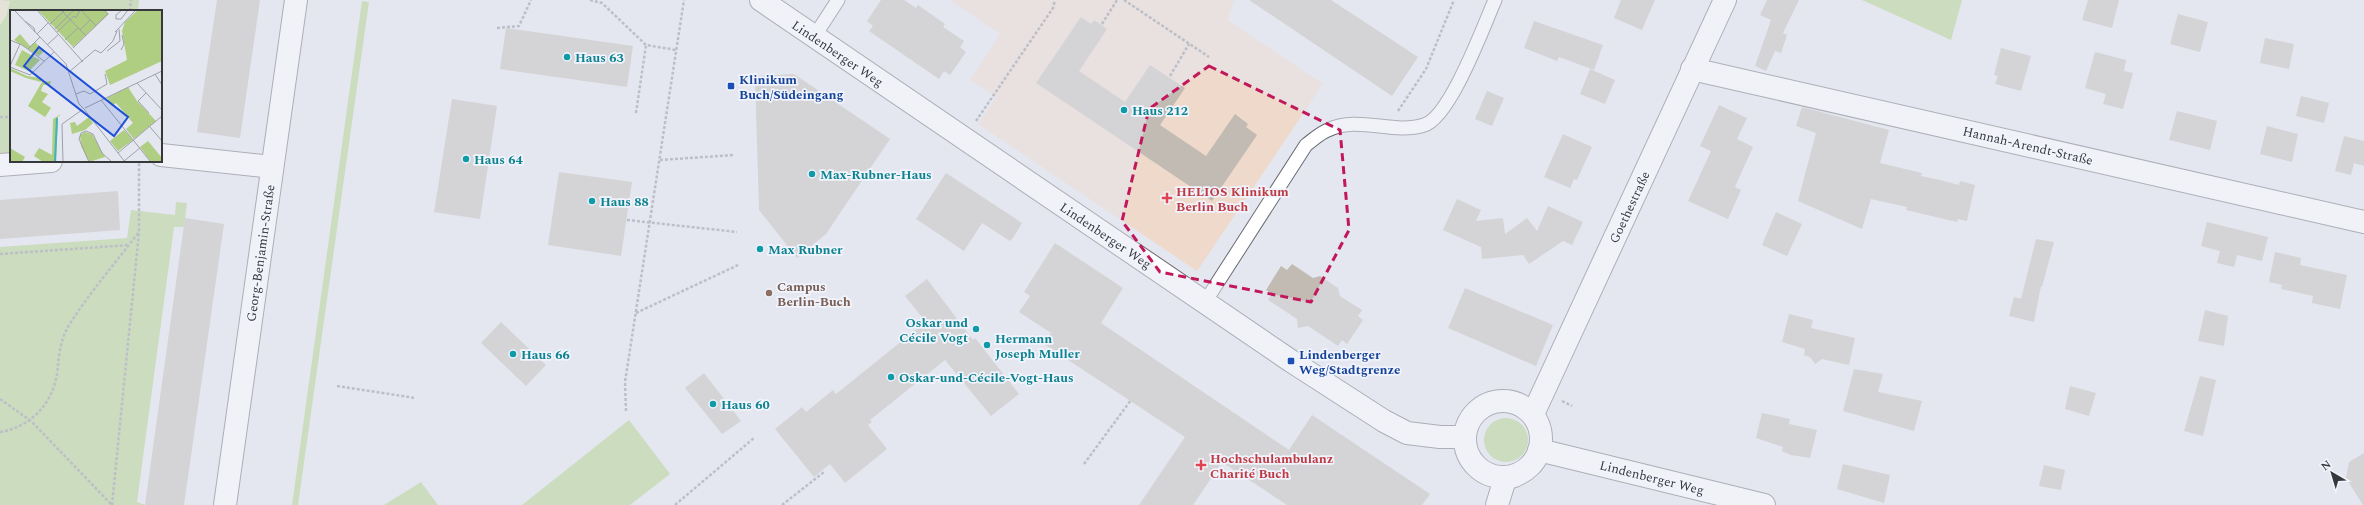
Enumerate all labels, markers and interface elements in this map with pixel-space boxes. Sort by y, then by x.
inset map [10,10,162,162]
street label: Lindenberger Weg [787,16,887,92]
place label: Haus 63 [575,48,624,68]
marker: Haus 63 [562,52,572,62]
place label: Klinikum Buch/Südeingang [739,70,844,105]
marker: Klinikum Buch/Südeingang [726,81,736,91]
place label: Haus 212 [1132,101,1188,121]
marker: Haus 212 [1119,105,1129,115]
street label: Hannah-Arendt-Straße [1961,121,2095,171]
place label: Haus 64 [474,150,523,170]
marker: Haus 64 [461,154,471,164]
place label: Max-Rubner-Haus [820,165,932,185]
street label: Goethestraße [1604,168,1655,247]
marker: Max-Rubner-Haus [807,169,817,179]
place label: HELIOS Klinikum Berlin Buch [1176,182,1289,217]
street label: Georg-Benjamin-Straße [241,183,281,323]
place label: Haus 88 [600,192,649,212]
marker: HELIOS Klinikum Berlin Buch [1161,192,1173,204]
marker: Haus 88 [587,196,597,206]
street label: Lindenberger Weg [1055,198,1155,274]
place label: Max Rubner [768,240,843,260]
marker: Max Rubner [755,244,765,254]
place label: Campus Berlin-Buch [777,277,851,312]
marker: Campus Berlin-Buch [764,288,774,298]
place label: Oskar und Cécile Vogt [899,313,968,348]
marker: Oskar und Cécile Vogt [971,324,981,334]
place label: Hermann Joseph Muller [995,329,1080,364]
marker: Hermann Joseph Muller [982,340,992,350]
place label: Haus 66 [521,345,570,365]
place label: Lindenberger Weg/Stadtgrenze [1299,345,1401,380]
marker: Haus 66 [508,349,518,359]
marker: Lindenberger Weg/Stadtgrenze [1286,356,1296,366]
place label: Oskar-und-Cécile-Vogt-Haus [899,368,1074,388]
marker: Oskar-und-Cécile-Vogt-Haus [886,372,896,382]
place label: Haus 60 [721,395,770,415]
marker: Haus 60 [708,399,718,409]
place label: Hochschulambulanz Charité Buch [1210,449,1333,484]
north arrow [2312,453,2352,493]
street label: Lindenberger Weg [1597,455,1706,501]
text: N [2317,456,2335,475]
marker: Hochschulambulanz Charité Buch [1195,459,1207,471]

